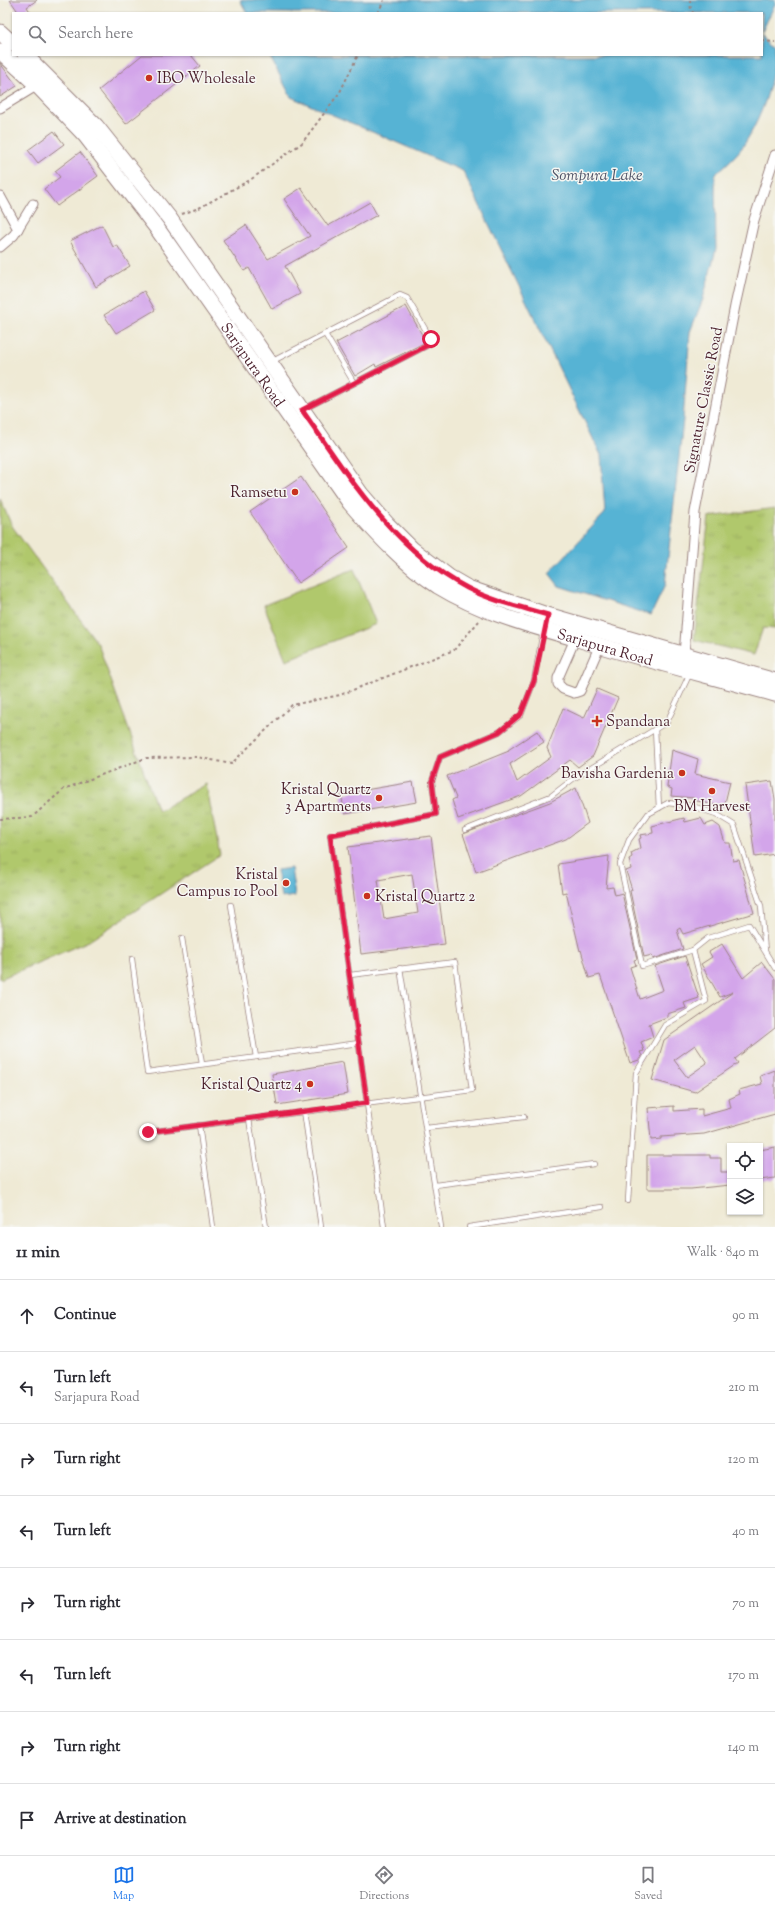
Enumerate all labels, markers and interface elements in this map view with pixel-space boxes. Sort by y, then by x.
search box [12,12,763,56]
icon: search [26,23,48,45]
text: Search here [58,24,133,45]
place label: IBO Wholesale [157,69,256,90]
marker: IBO Wholesale [144,73,154,83]
water label: Sompura Lake [552,165,642,188]
street label: Sarjapura Road [215,319,289,412]
street label: Signature Classic Road [680,325,729,475]
route start [422,330,440,348]
place label: Ramsetu [230,483,287,504]
marker: Ramsetu [290,487,300,497]
street label: Sarjapura Road [554,625,655,672]
place label: Spandana [606,712,670,733]
marker: Spandana [591,715,603,727]
place label: Bavisha Gardenia [561,764,674,785]
marker: Bavisha Gardenia [677,768,687,778]
place label: Kristal Quartz 3 Apartments [281,780,371,818]
marker: BM Harvest [707,786,717,796]
marker: Kristal Quartz 3 Apartments [374,793,384,803]
place label: BM Harvest [674,797,750,818]
place label: Kristal Campus 10 Pool [176,865,278,903]
marker: Kristal Campus 10 Pool [281,878,291,888]
place label: Kristal Quartz 2 [375,887,475,908]
marker: Kristal Quartz 2 [362,891,372,901]
place label: Kristal Quartz 4 [201,1075,302,1096]
marker: Kristal Quartz 4 [305,1079,315,1089]
route end [139,1123,157,1141]
map controls [727,1143,763,1215]
button: locate [727,1143,763,1179]
button: layers [727,1179,763,1215]
text: 11 min [16,1241,60,1265]
text: Walk · 840 m [686,1244,759,1262]
icon: ahead [16,1305,38,1327]
text: Continue [54,1305,116,1326]
text: 90 m [732,1307,759,1325]
text: Turn left [54,1368,111,1389]
icon: left [16,1377,38,1399]
text: 210 m [728,1379,759,1397]
text: Sarjapura Road [54,1389,140,1407]
icon: right [16,1449,38,1471]
text: Turn right [54,1449,120,1470]
text: 120 m [728,1451,759,1469]
icon: left [16,1521,38,1543]
text: Turn left [54,1521,111,1542]
text: 40 m [732,1523,759,1541]
icon: right [16,1593,38,1615]
text: Turn right [54,1593,120,1614]
text: 70 m [732,1595,759,1613]
icon: left [16,1665,38,1687]
text: Turn left [54,1665,111,1686]
text: 170 m [728,1667,759,1685]
icon: right [16,1737,38,1759]
text: Turn right [54,1737,120,1758]
text: 140 m [728,1739,759,1757]
icon: arrive [16,1809,38,1831]
text: Arrive at destination [54,1809,187,1830]
tab: Map [113,1864,135,1904]
tab: Directions [360,1864,409,1904]
tab: Saved [634,1864,662,1904]

